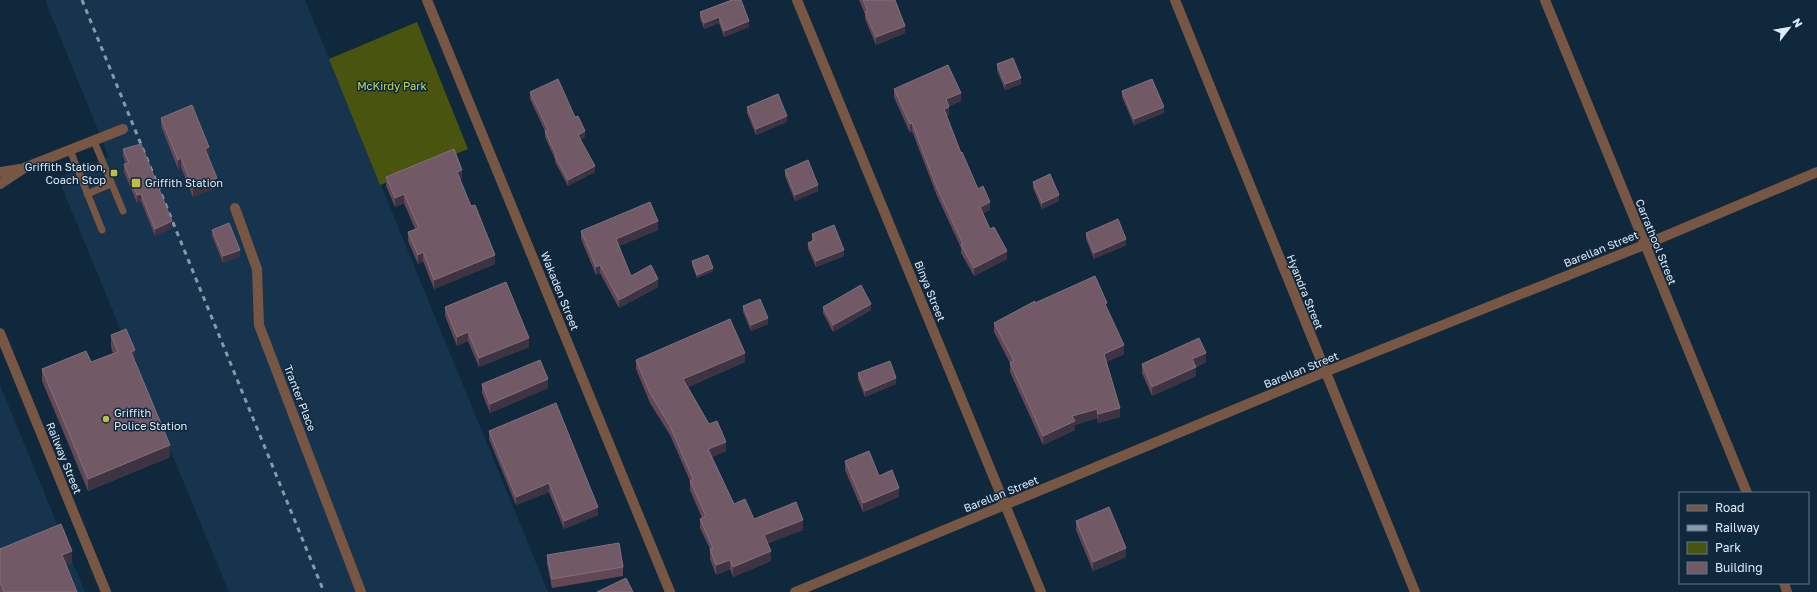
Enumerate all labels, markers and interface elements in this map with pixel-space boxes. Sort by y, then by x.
north arrow [1769,8,1809,48]
text: N [1790,16,1806,30]
park label: McKirdy Park [357,79,427,92]
place label: Griffith Station, Coach Stop [25,160,106,186]
marker: Griffith Station, Coach Stop [109,168,119,178]
place label: Griffith Station [145,176,223,189]
marker: Griffith Station [130,177,142,189]
street label: Carrathool Street [1633,197,1680,287]
street label: Barellan Street [1562,228,1640,269]
street label: Wakaden Street [539,249,582,332]
street label: Hyandra Street [1285,252,1326,331]
street label: Binya Street [912,259,949,323]
street label: Barellan Street [1262,349,1340,390]
street label: Tranter Place [282,363,319,433]
place label: Griffith Police Station [114,406,187,432]
marker: Griffith Police Station [101,414,111,424]
street label: Railway Street [44,420,85,496]
street label: Barellan Street [962,473,1040,514]
legend [1679,492,1809,584]
text: Road [1715,500,1744,515]
text: Railway [1715,520,1760,535]
text: Park [1715,540,1741,555]
text: Building [1715,560,1763,575]

